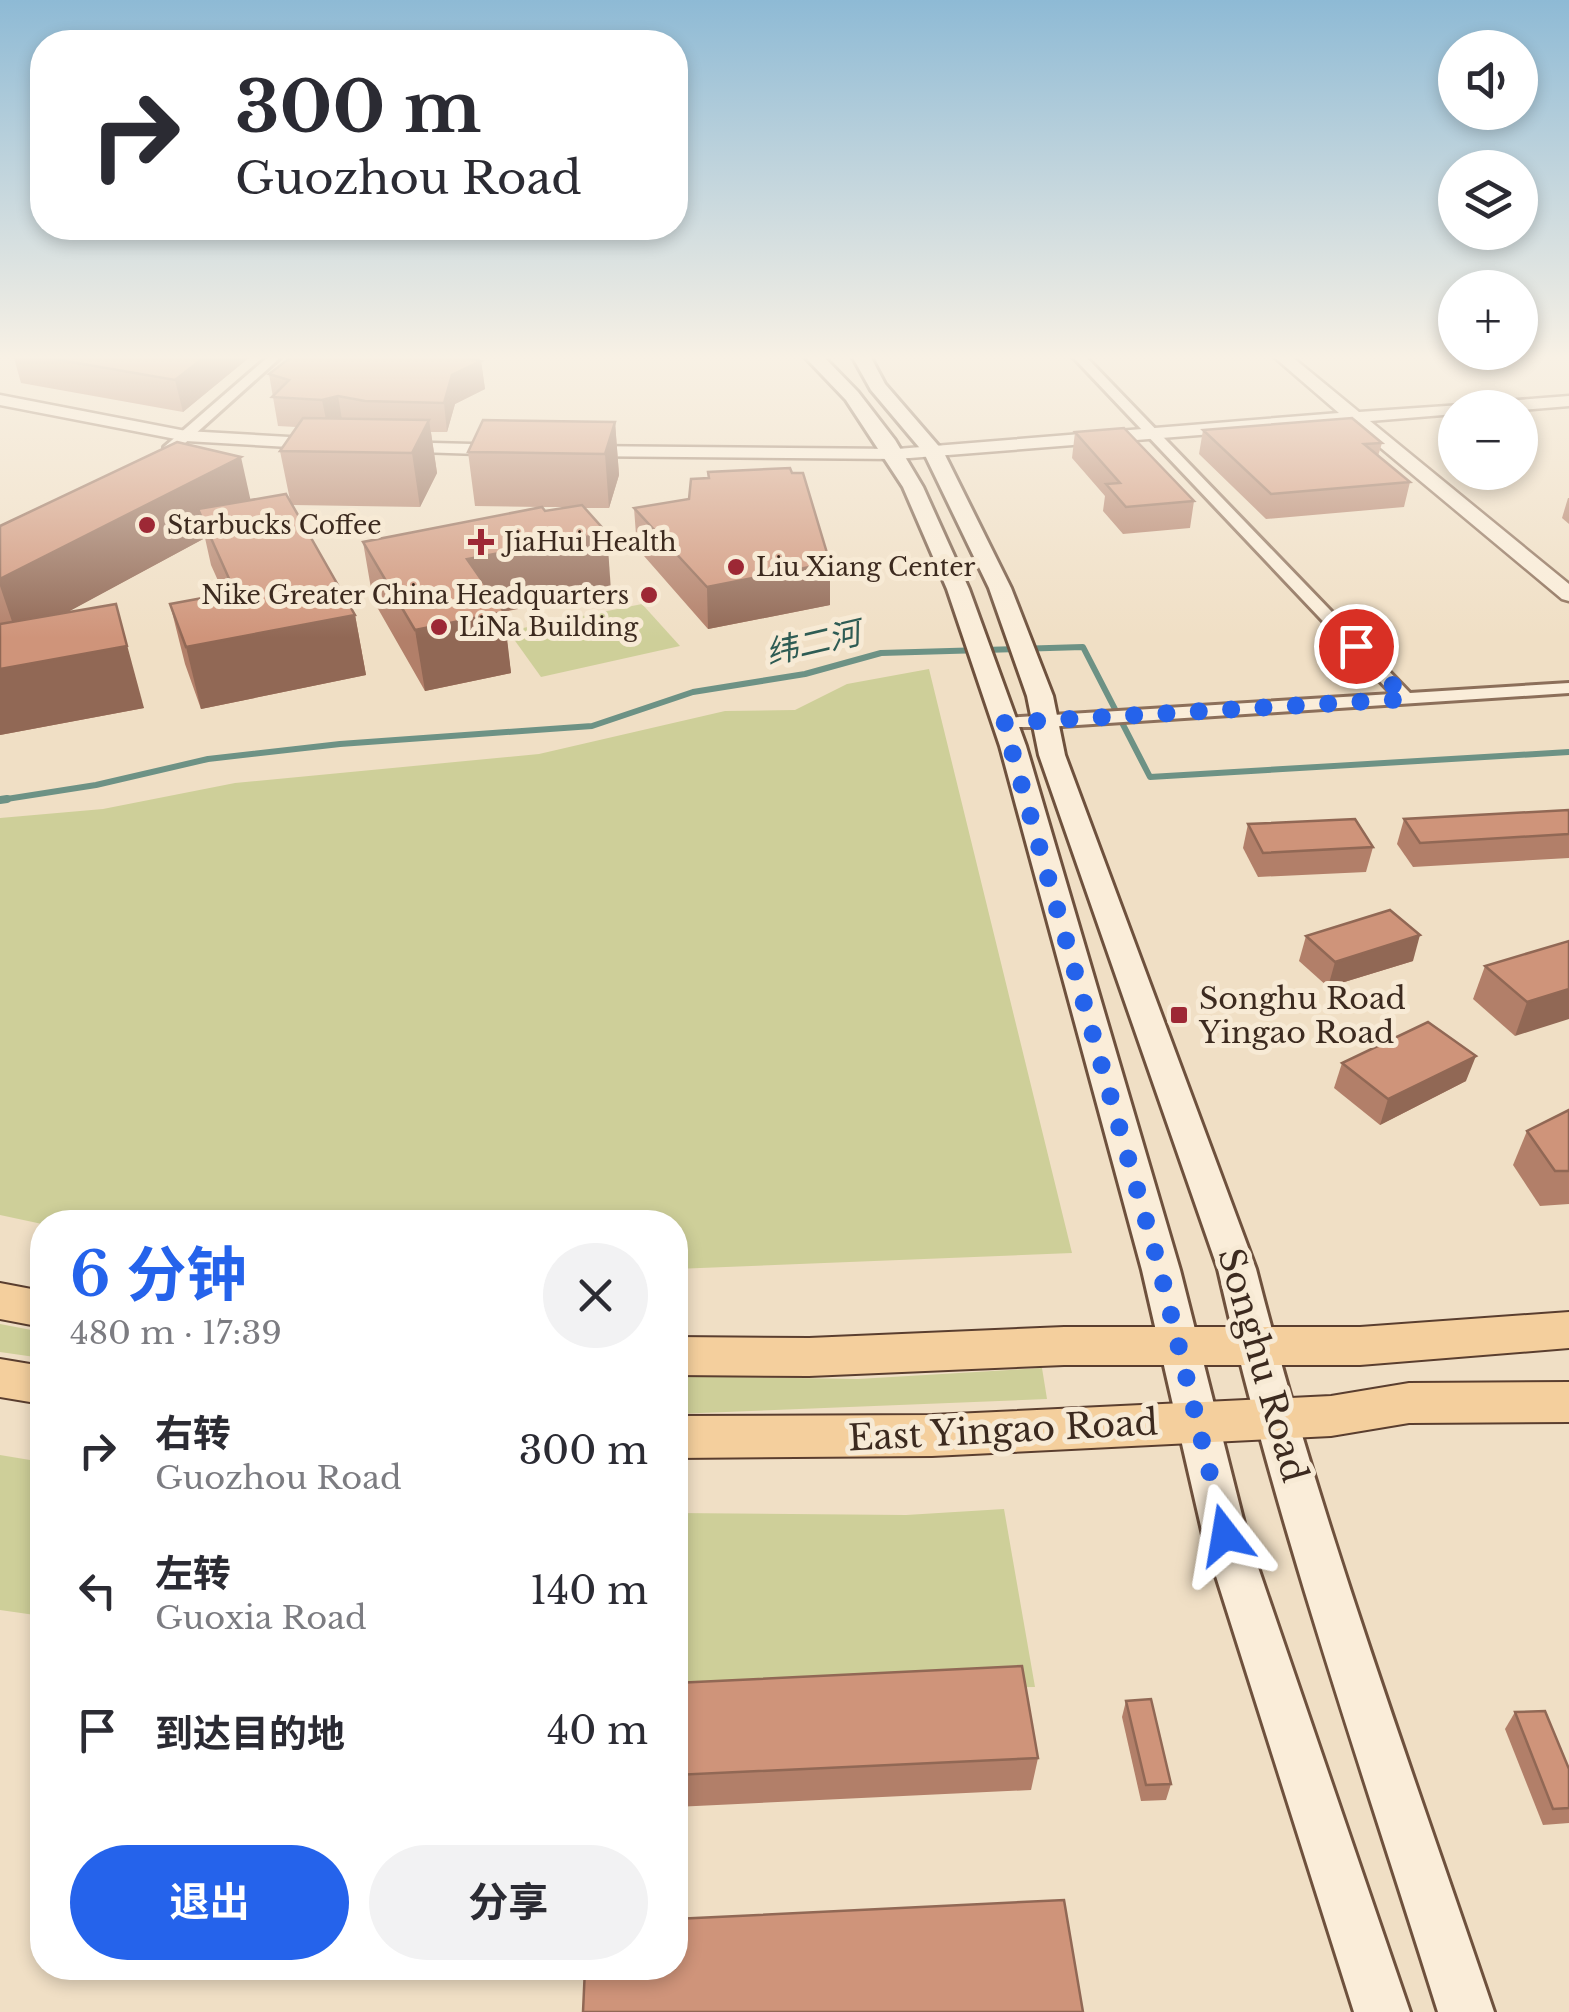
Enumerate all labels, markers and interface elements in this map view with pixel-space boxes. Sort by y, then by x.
map controls [1438,30,1538,490]
button: sound [1438,30,1538,130]
text: 300 m [235,64,481,151]
icon: right [70,70,200,200]
text: Guozhou Road [235,150,582,206]
button: layers [1438,150,1538,250]
button: + [1438,270,1538,370]
button: − [1438,390,1538,490]
place label: Starbucks Coffee [167,510,382,541]
marker: Starbucks Coffee [136,514,158,536]
place label: JiaHui Health [501,527,676,558]
marker: JiaHui Health [468,529,494,555]
place label: Liu Xiang Center [756,552,975,583]
marker: Liu Xiang Center [725,556,747,578]
place label: Nike Greater China Headquarters [201,580,629,611]
marker: Nike Greater China Headquarters [638,584,660,606]
pin [1314,604,1399,689]
water label: 纬二河 [762,611,870,673]
place label: LiNa Building [459,612,639,643]
marker: LiNa Building [428,616,450,638]
icon: arrive [1329,619,1384,674]
place label: Songhu Road Yingao Road [1198,980,1406,1051]
marker: Songhu Road Yingao Road [1168,1004,1190,1026]
text: 6 分钟 [70,1238,246,1312]
button: close [543,1243,648,1348]
street label: Songhu Road [1209,1243,1317,1487]
text: 480 m · 17:39 [70,1313,282,1353]
street label: East Yingao Road [847,1400,1159,1460]
text: 右转 [155,1410,231,1457]
icon: right [70,1423,125,1478]
text: 300 m [519,1427,648,1474]
text: Guozhou Road [155,1458,402,1498]
position arrow [1173,1483,1277,1587]
text: 左转 [155,1550,231,1597]
icon: left [70,1563,125,1618]
text: 140 m [530,1567,648,1614]
text: Guoxia Road [155,1598,367,1638]
icon: arrive [70,1703,125,1758]
text: 40 m [547,1707,648,1754]
text: 到达目的地 [155,1710,345,1757]
button: 退出 [70,1845,349,1960]
button: 分享 [369,1845,648,1960]

